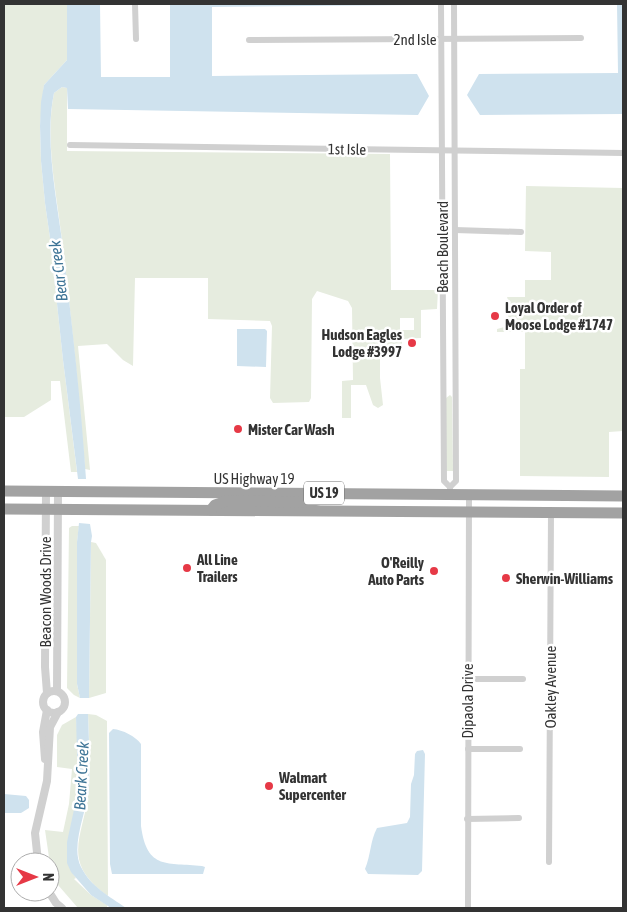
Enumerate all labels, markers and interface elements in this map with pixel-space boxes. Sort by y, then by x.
street label: 2nd Isle [393,31,437,48]
street label: 1st Isle [328,140,367,158]
street label: Beach Boulevard [434,201,451,293]
water label: Bear Creek [45,238,71,303]
place label: Loyal Order of Moose Lodge #1747 [505,299,613,333]
marker: Loyal Order of Moose Lodge #1747 [489,310,501,322]
place label: Hudson Eagles Lodge #3997 [322,326,403,360]
marker: Hudson Eagles Lodge #3997 [406,337,418,349]
place label: Mister Car Wash [248,421,334,438]
marker: Mister Car Wash [232,423,244,435]
street label: US Highway 19 [213,470,295,487]
road number: US 19 [304,482,344,504]
street label: Beacon Woods Drive [37,536,54,647]
place label: All Line Trailers [196,551,238,585]
place label: O'Reilly Auto Parts [367,554,425,588]
marker: All Line Trailers [181,562,193,574]
marker: O'Reilly Auto Parts [428,565,440,577]
place label: Sherwin-Williams [516,570,614,587]
marker: Sherwin-Williams [500,572,512,584]
street label: Oakley Avenue [542,646,559,728]
street label: Dipaola Drive [459,663,476,739]
water label: Beark Creek [70,740,92,811]
place label: Walmart Supercenter [278,769,347,803]
marker: Walmart Supercenter [263,780,275,792]
north arrow [10,852,60,902]
text: N [40,873,56,881]

